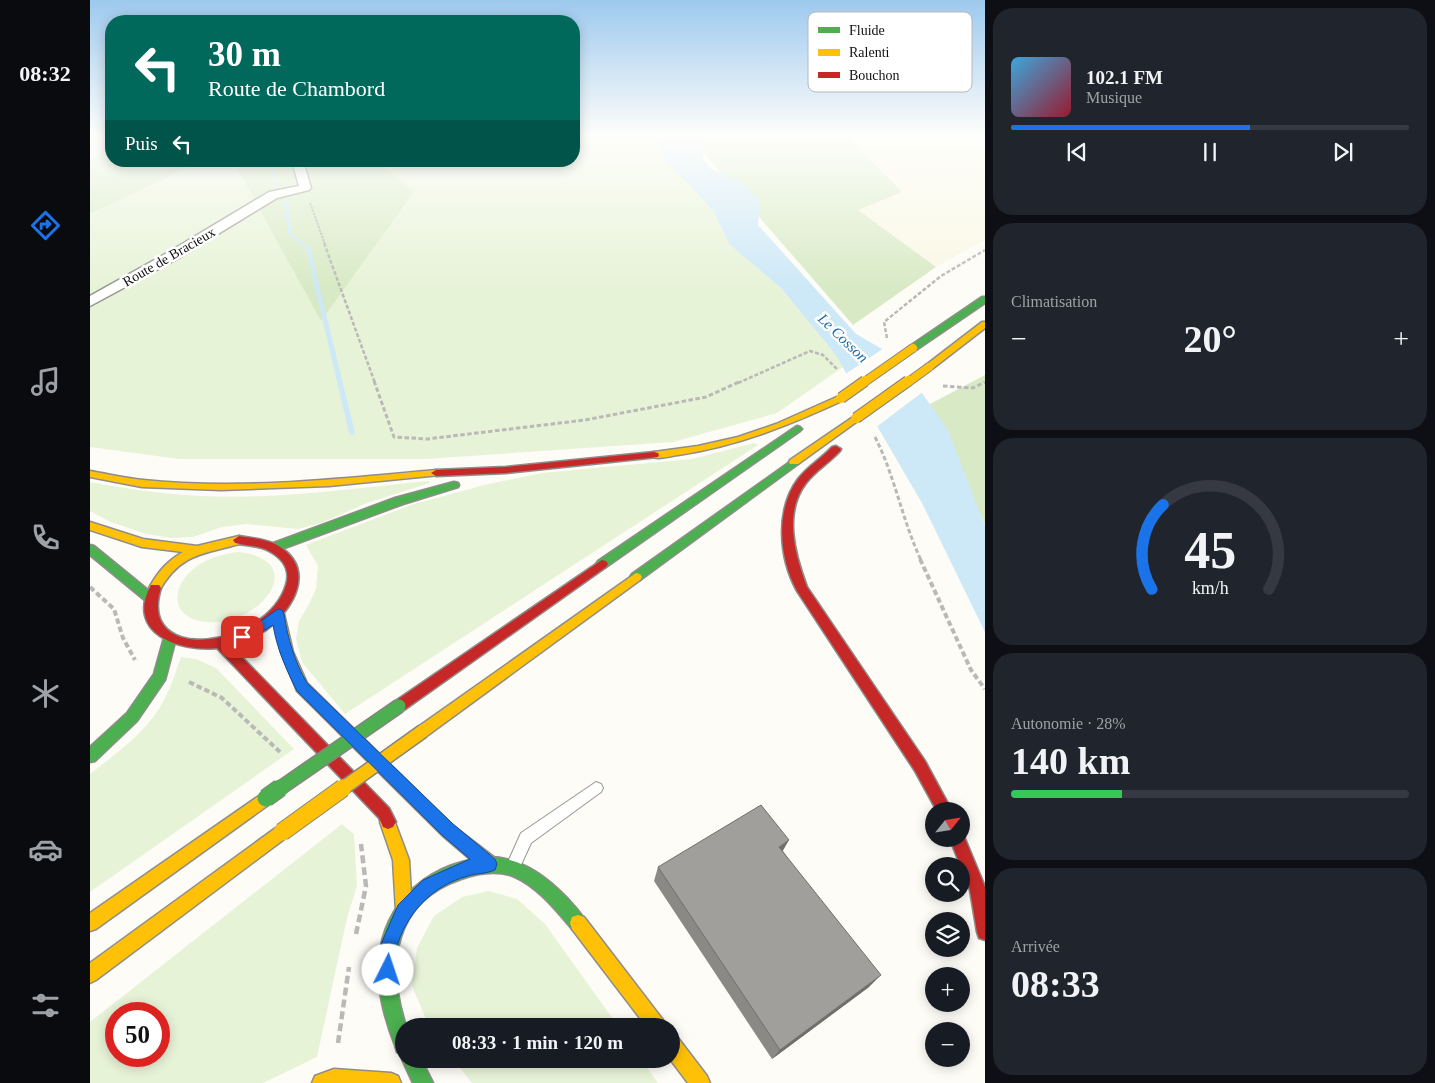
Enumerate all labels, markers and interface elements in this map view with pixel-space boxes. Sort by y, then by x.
legend [808,12,972,92]
text: Fluide [849,23,885,38]
icon: left [125,35,190,100]
text: 30 m [208,35,281,74]
text: Ralenti [849,45,890,60]
text: 08:32 [19,61,71,86]
text: 102.1 FM [1086,67,1163,88]
text: Bouchon [849,68,900,83]
text: Route de Chambord [208,76,385,101]
text: Musique [1086,89,1142,106]
icon: left [168,130,196,158]
text: Puis [125,133,158,154]
icon: previous [1063,138,1091,166]
icon: pause [1196,138,1224,166]
icon: next [1329,138,1357,166]
icon: directions [28,208,63,243]
street label: Route de Bracieux [120,224,218,290]
text: Climatisation [1011,293,1097,310]
water label: Le Cosson [814,310,871,366]
text: 20° [1183,318,1237,360]
text: − [1011,323,1027,354]
text: + [1393,323,1409,354]
icon: music [28,364,63,399]
icon: phone [28,520,63,555]
text: 45 [1184,522,1236,579]
text: km/h [1192,578,1228,598]
pin [221,616,263,658]
icon: arrive [228,623,256,651]
icon: climate [28,676,63,711]
text: Autonomie · 28% [1011,715,1126,732]
text: 140 km [1011,740,1130,782]
north arrow [925,802,970,848]
map controls [925,802,970,1067]
icon: car [28,832,63,867]
button: search [925,857,970,902]
button: layers [925,912,970,957]
text: Arrivée [1011,938,1060,955]
position arrow [361,943,413,995]
text: 08:33 [1011,963,1100,1005]
button: + [925,967,970,1012]
icon: filters [28,988,63,1023]
speed limit sign: 50 [105,1002,170,1067]
button: − [925,1022,970,1067]
text: 08:33 · 1 min · 120 m [452,1032,623,1053]

